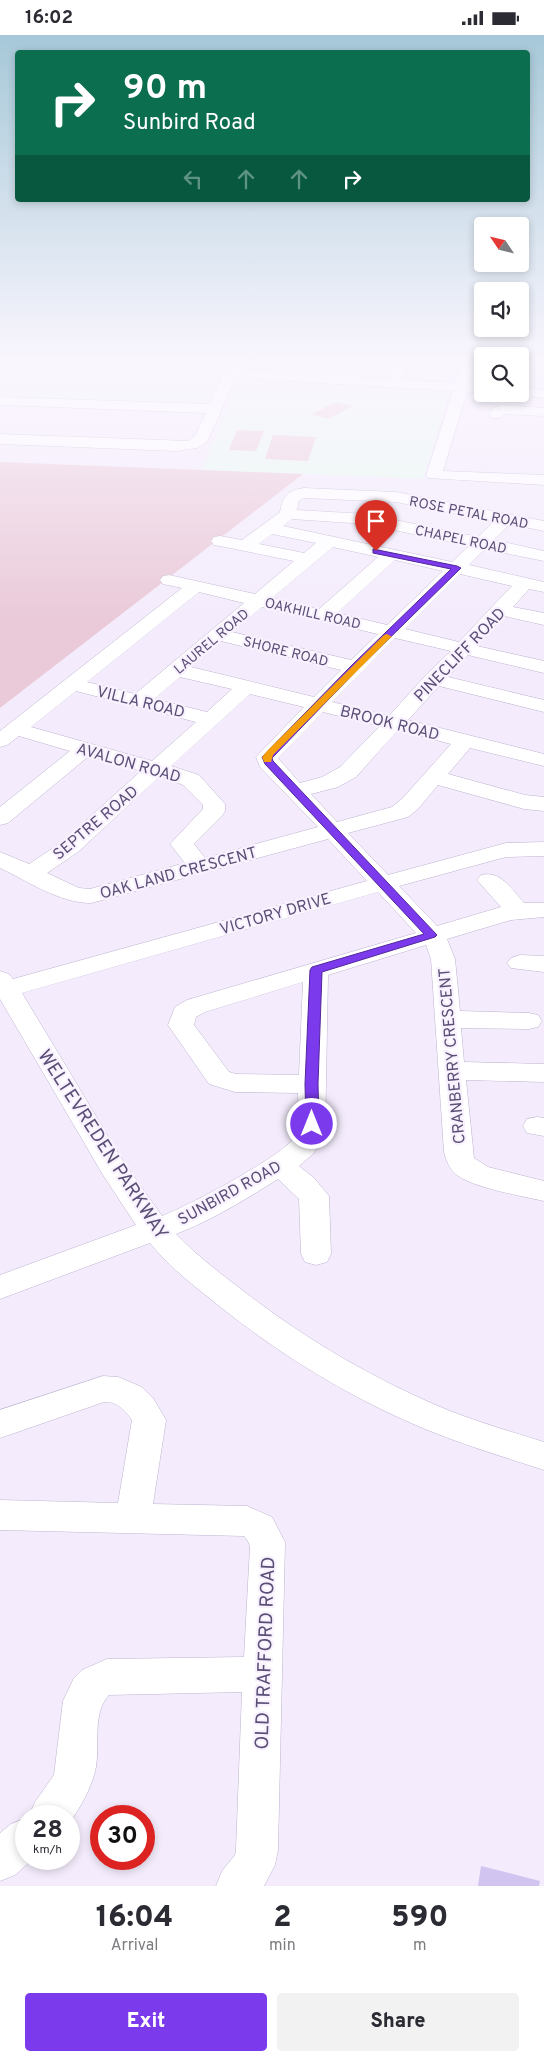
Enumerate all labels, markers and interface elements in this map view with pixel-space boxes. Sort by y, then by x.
text: 16:02 [25,6,73,30]
text: 90 m [123,67,207,111]
icon: right [40,70,105,135]
text: Sunbird Road [123,110,256,137]
icon: left [179,165,207,193]
icon: ahead [232,165,260,193]
icon: ahead [285,165,313,193]
icon: right [338,165,366,193]
north arrow [474,217,529,273]
map controls [474,217,529,402]
button: sound [474,282,529,337]
button: search [474,347,529,402]
street label: ROSE PETAL ROAD [408,494,530,533]
pin [355,500,397,551]
icon: arrive [362,507,390,535]
street label: CHAPEL ROAD [413,522,508,558]
street label: OAKHILL ROAD [263,595,362,634]
street label: PINECLIFF ROAD [410,604,510,707]
street label: LAUREL ROAD [171,606,253,678]
street label: SHORE ROAD [241,634,330,671]
street label: VILLA ROAD [94,682,187,724]
street label: BROOK ROAD [338,702,441,746]
street label: AVALON ROAD [74,739,183,788]
street label: SEPTRE ROAD [50,782,143,865]
street label: OAK LAND CRESCENT [98,843,259,905]
street label: VICTORY DRIVE [218,889,333,940]
street label: CRANBERRY CRESCENT [435,967,471,1145]
street label: WELTEVREDEN PARKWAY [32,1045,173,1245]
position arrow [285,1097,337,1149]
street label: SUNBIRD ROAD [175,1157,285,1230]
street label: OLD TRAFFORD ROAD [251,1556,281,1750]
speed limit sign: 30 [90,1805,155,1870]
text: 28 [32,1815,63,1847]
text: km/h [33,1842,62,1858]
text: 16:04 [96,1900,173,1937]
text: 2 [273,1900,292,1937]
text: 590 [391,1900,448,1937]
text: Arrival [111,1936,158,1956]
text: min [269,1936,296,1956]
text: m [413,1936,427,1956]
button: Exit [25,1993,267,2051]
button: Share [277,1993,519,2051]

